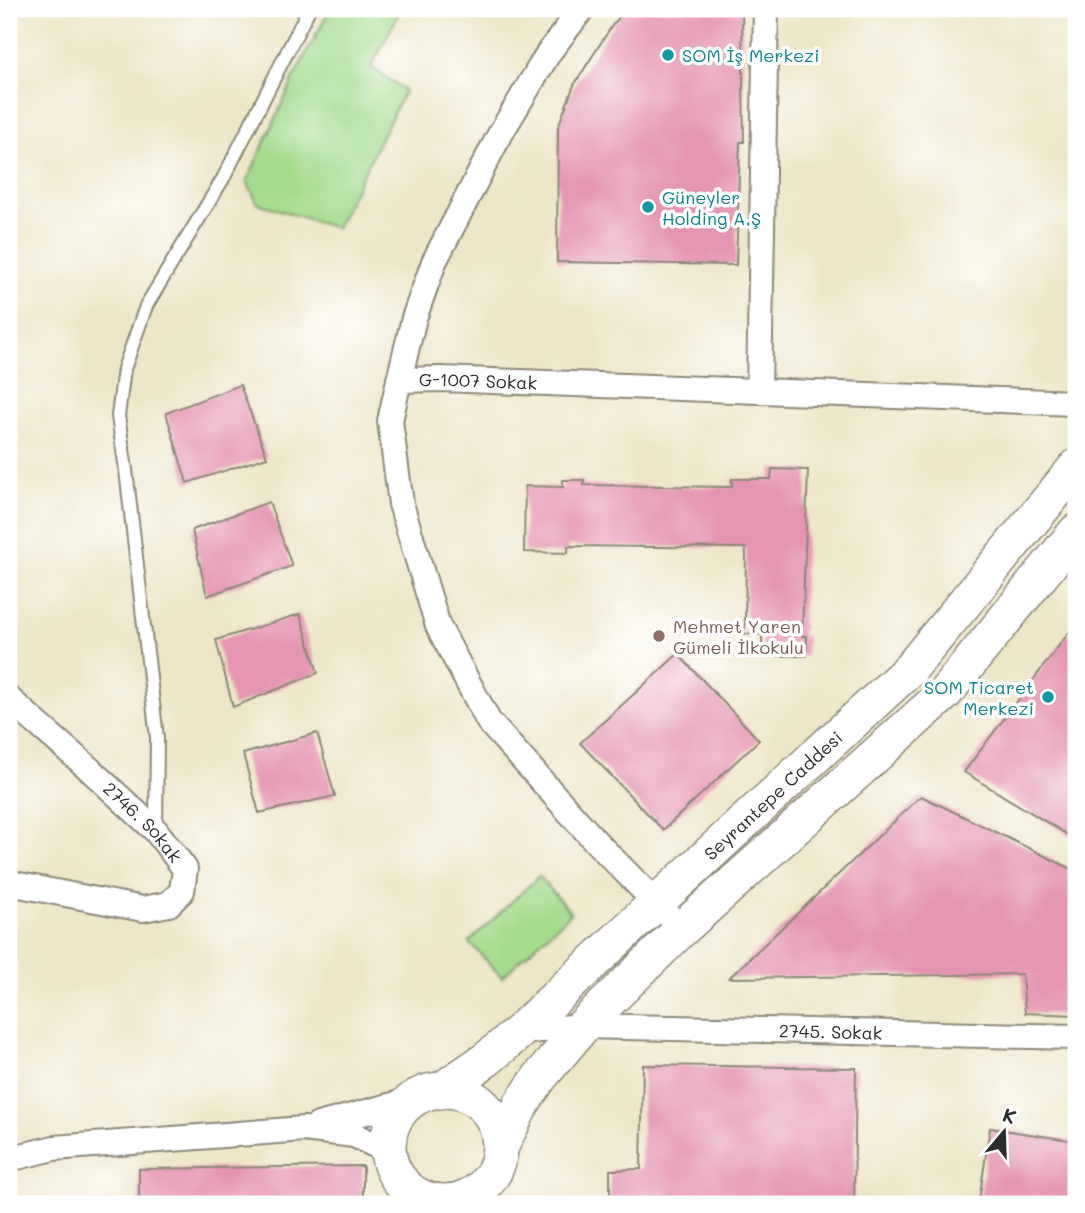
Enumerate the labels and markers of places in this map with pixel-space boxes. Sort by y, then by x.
place label: SOM İş Merkezi [682,43,820,67]
marker: SOM İş Merkezi [660,47,676,63]
place label: Güneyler Holding A.Ş [662,185,761,230]
marker: Güneyler Holding A.Ş [640,199,656,215]
place label: Mehmet Yaren Gümeli İlkokulu [673,614,804,659]
marker: Mehmet Yaren Gümeli İlkokulu [651,628,667,644]
place label: SOM Ticaret Merkezi [924,675,1034,720]
marker: SOM Ticaret Merkezi [1040,689,1056,705]

